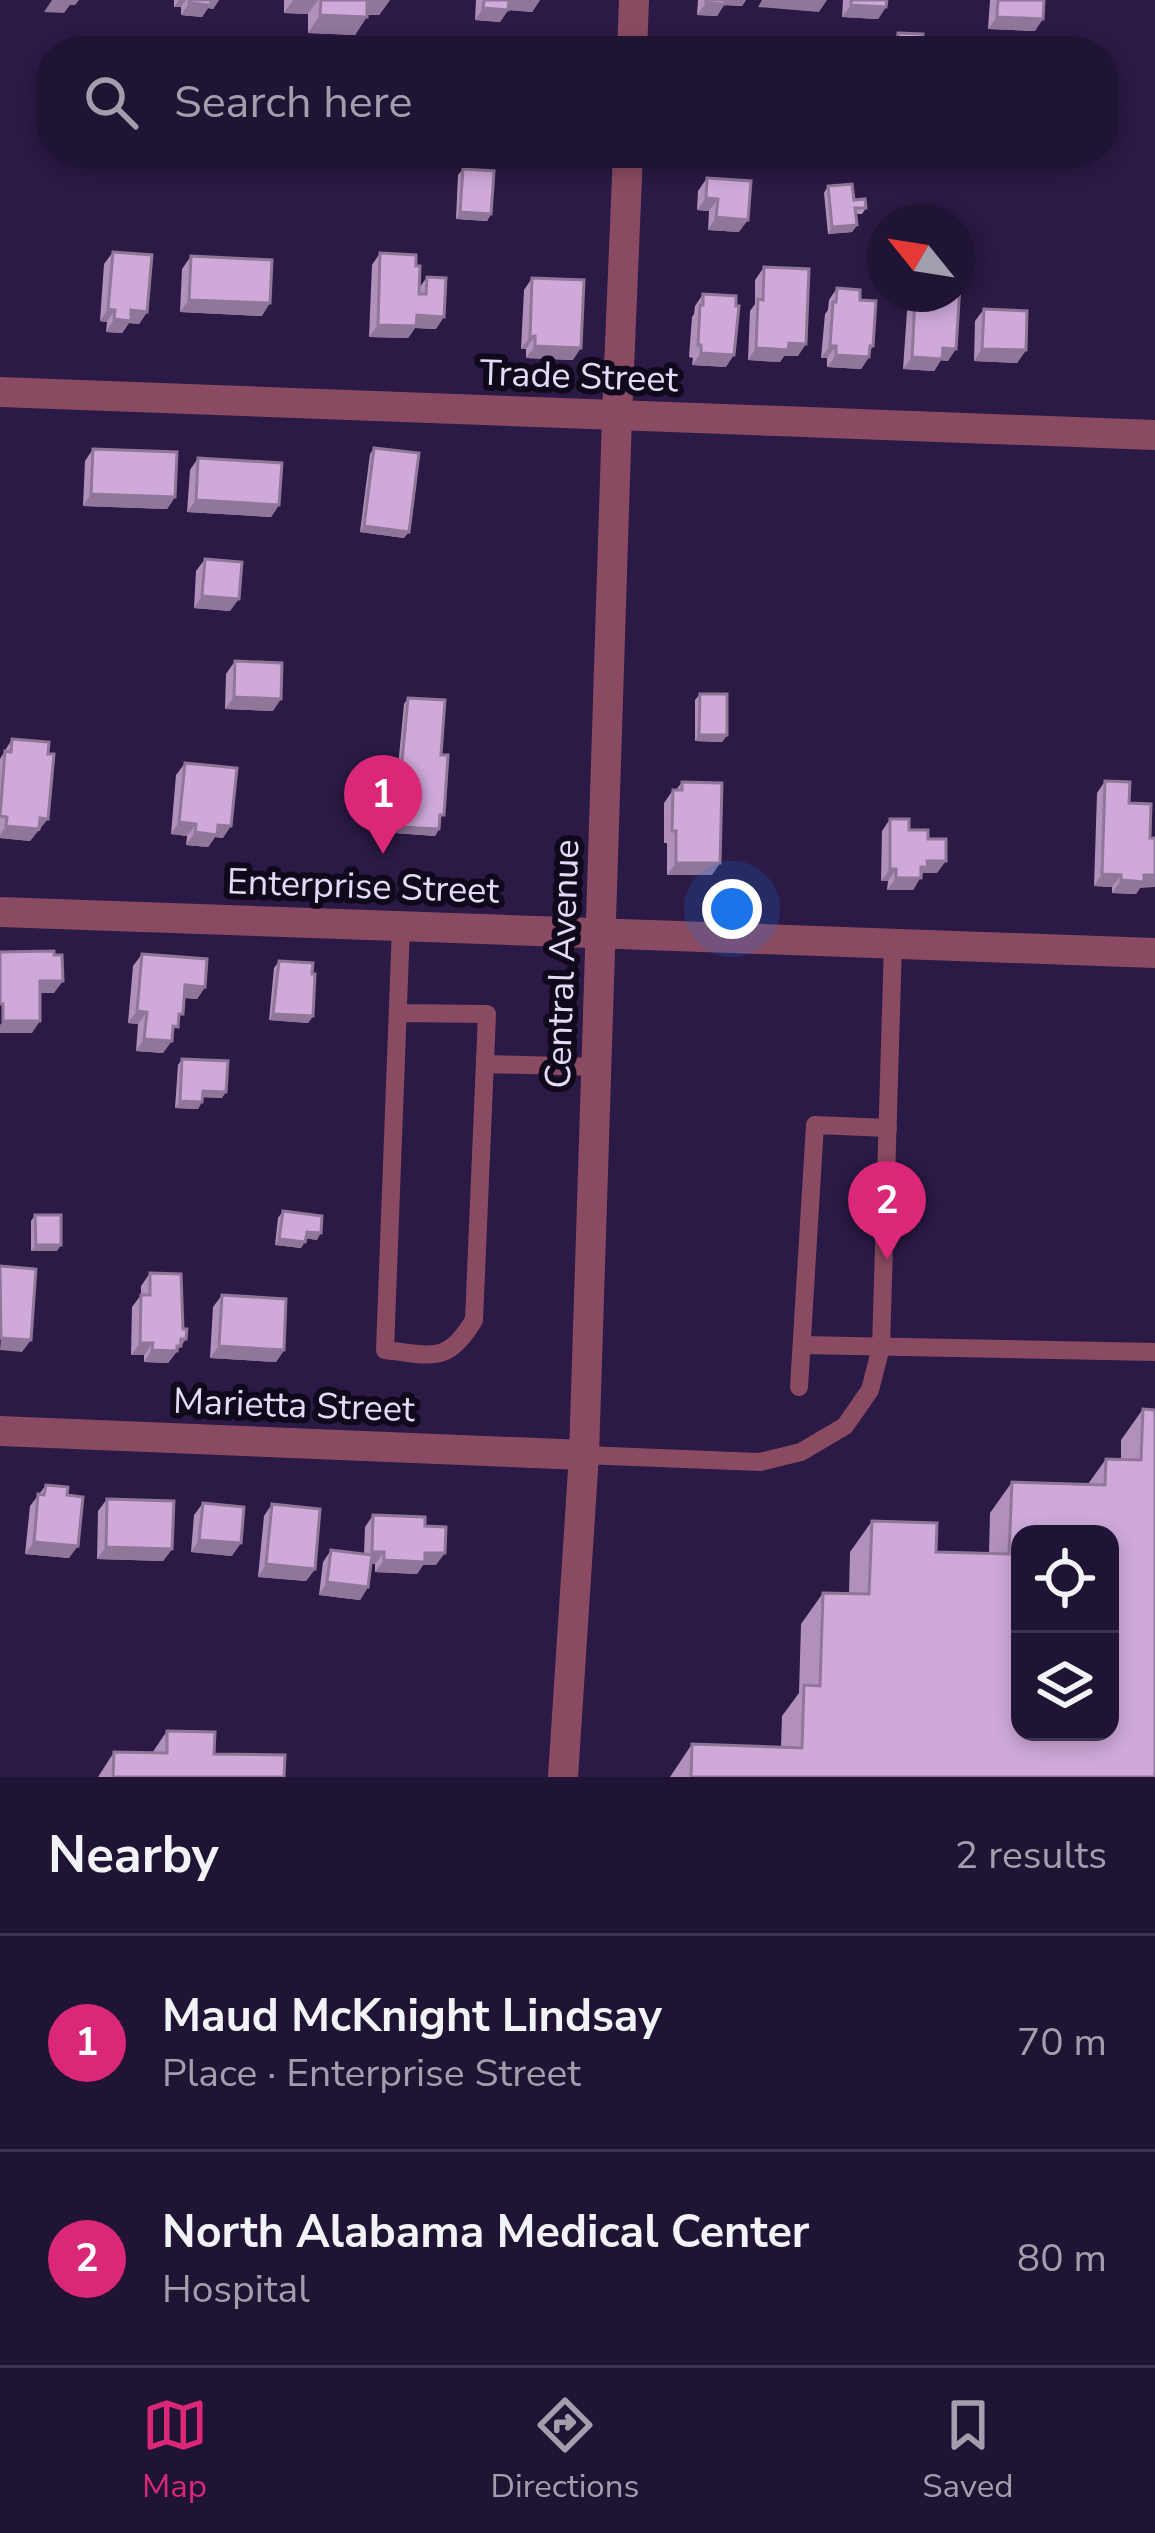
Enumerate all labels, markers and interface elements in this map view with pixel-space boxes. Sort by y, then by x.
search box [36,36,1119,168]
icon: search [78,69,144,135]
text: Search here [174,72,413,133]
north arrow [867,204,975,312]
street label: Trade Street [479,349,679,404]
pin: 1 [344,755,422,854]
street label: Central Avenue [534,839,591,1090]
street label: Enterprise Street [226,857,500,916]
your location [702,879,762,939]
pin: 2 [848,1161,926,1260]
street label: Marietta Street [172,1377,416,1434]
map controls [1011,1525,1119,1741]
button: locate [1011,1525,1119,1633]
button: layers [1011,1633,1119,1741]
text: Nearby [48,1820,219,1890]
text: 2 results [955,1829,1107,1882]
text: Maud McKnight Lindsay [162,1986,662,2047]
text: 1 [75,2016,99,2069]
text: 70 m [1017,2016,1107,2069]
text: Place · Enterprise Street [162,2047,581,2100]
text: North Alabama Medical Center [162,2202,809,2263]
text: 2 [75,2232,99,2285]
text: 80 m [1017,2232,1107,2285]
text: Hospital [162,2263,310,2316]
tab: Map [142,2392,208,2509]
tab: Directions [491,2392,639,2509]
tab: Saved [922,2392,1013,2509]

